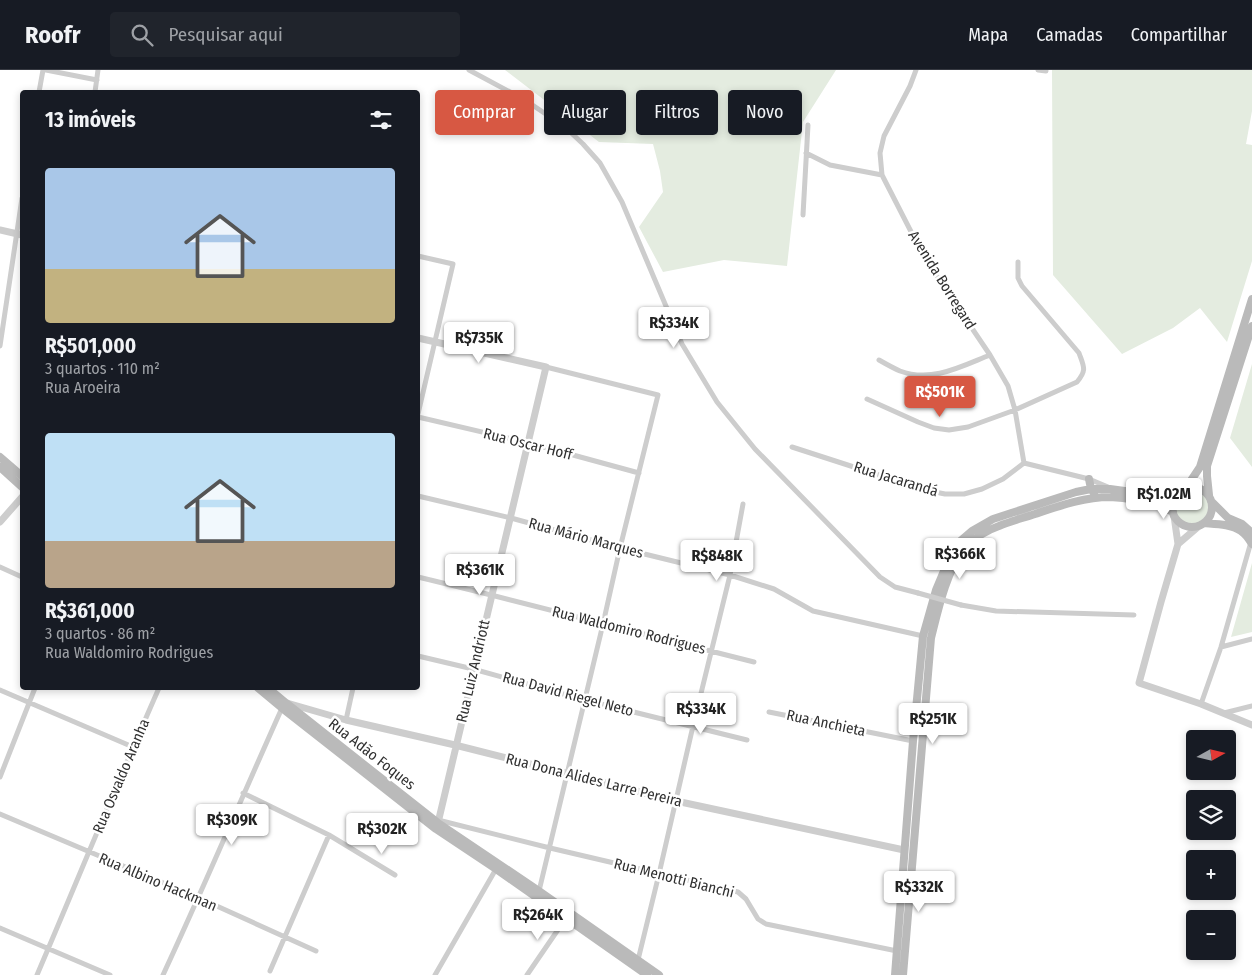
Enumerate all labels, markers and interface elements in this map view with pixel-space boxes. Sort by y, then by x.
search box [110,12,460,57]
text: Roofr [25,21,80,49]
icon: search [128,21,156,49]
text: Pesquisar aqui [168,23,283,46]
text: Mapa [968,24,1008,46]
text: Camadas [1036,24,1103,46]
text: Compartilhar [1131,24,1227,46]
chip: Comprar [435,90,534,135]
chip: Alugar [544,90,626,135]
chip: Filtros [636,90,718,135]
chip: Novo [728,90,802,135]
icon: filters [367,106,395,134]
text: 13 imóveis [45,107,136,133]
icon: home [175,201,265,291]
street label: Avenida Borregard [904,227,980,333]
pin: R$334K [633,306,715,349]
text: R$334K [649,313,699,332]
pin: R$735K [438,322,520,364]
text: R$735K [455,328,503,347]
text: R$501,000 [45,333,136,359]
text: 3 quartos · 110 m² [45,359,160,378]
pin: R$501K [899,376,981,418]
text: Rua Aroeira [45,378,121,397]
text: R$501K [915,382,965,401]
street label: Rua Oscar Hoff [482,424,576,464]
street label: Rua Jacarandá [852,458,940,500]
icon: home [175,466,265,556]
pin: R$1.02M [1118,478,1210,520]
text: R$1.02M [1137,484,1191,503]
street label: Rua Mário Marques [527,514,645,562]
pin: R$366K [919,538,1001,580]
pin: R$848K [676,540,758,582]
text: R$366K [935,544,985,563]
text: R$848K [691,546,743,565]
pin: R$361K [439,554,521,596]
text: R$361K [456,560,504,579]
text: R$361,000 [45,598,135,624]
street label: Rua Waldomiro Rodrigues [550,602,708,658]
street label: Rua Luiz Andriott [452,618,494,724]
text: 3 quartos · 86 m² [45,624,155,643]
text: Rua Waldomiro Rodrigues [45,643,213,662]
street label: Rua David Riegel Neto [501,668,636,720]
pin: R$334K [660,692,742,735]
text: R$334K [676,699,726,718]
pin: R$251K [892,702,974,745]
street label: Rua Anchieta [785,706,867,740]
text: R$251K [909,709,957,728]
street label: Rua Adão Foques [325,715,419,793]
street label: Rua Osvaldo Aranha [89,716,153,836]
north arrow [1186,730,1236,780]
map controls [1186,730,1236,960]
street label: Rua Dona Alides Larre Pereira [504,749,684,811]
button: layers [1186,790,1236,840]
pin: R$309K [191,804,273,846]
text: R$309K [207,810,257,829]
pin: R$302K [341,812,423,855]
text: R$302K [357,819,407,838]
street label: Rua Albino Hackman [96,849,220,915]
button: + [1186,850,1236,900]
street label: Rua Menotti Bianchi [612,854,736,902]
pin: R$332K [878,870,960,913]
text: R$332K [895,877,943,896]
pin: R$264K [497,898,579,941]
text: R$264K [513,905,563,924]
button: − [1186,910,1236,960]

